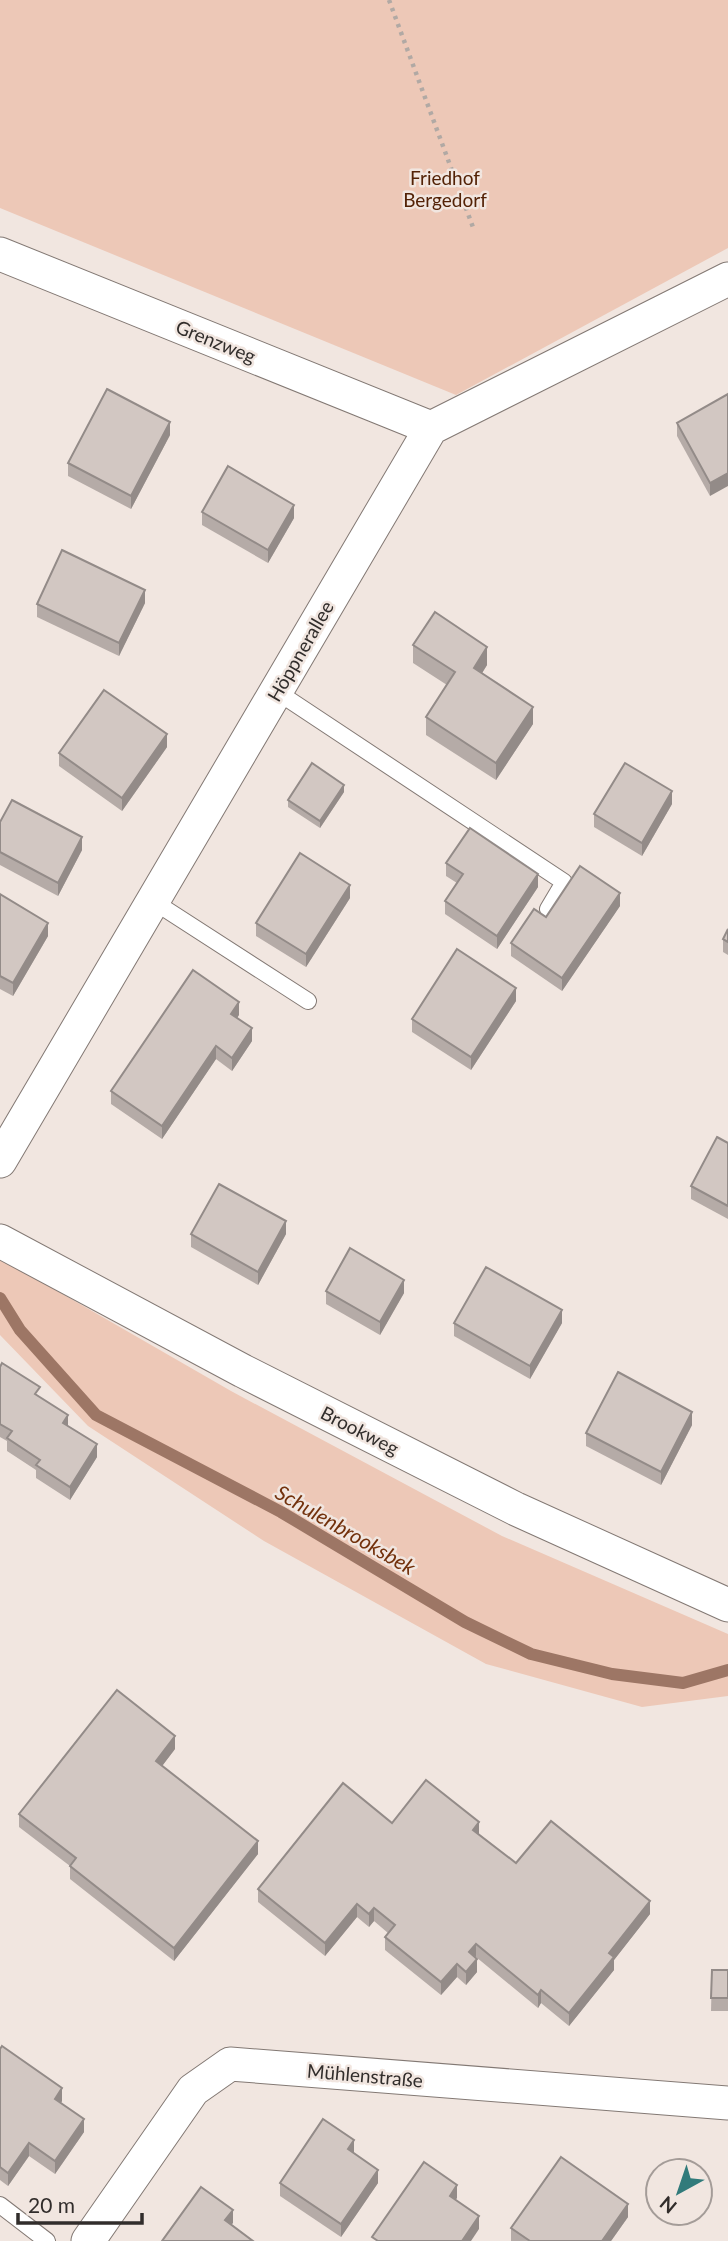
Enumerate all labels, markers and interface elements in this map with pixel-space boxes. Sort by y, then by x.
park label: Friedhof Bergedorf [403,166,487,211]
street label: Grenzweg [173,315,259,367]
street label: Höppnerallee [262,597,338,705]
street label: Brookweg [317,1401,403,1459]
water label: Schulenbrooksbek [272,1479,421,1580]
street label: Mühlenstraße [306,2058,424,2092]
north arrow [644,2157,714,2227]
scale bar [18,2182,142,2226]
text: 20 m [28,2192,75,2217]
text: N [655,2192,681,2219]

